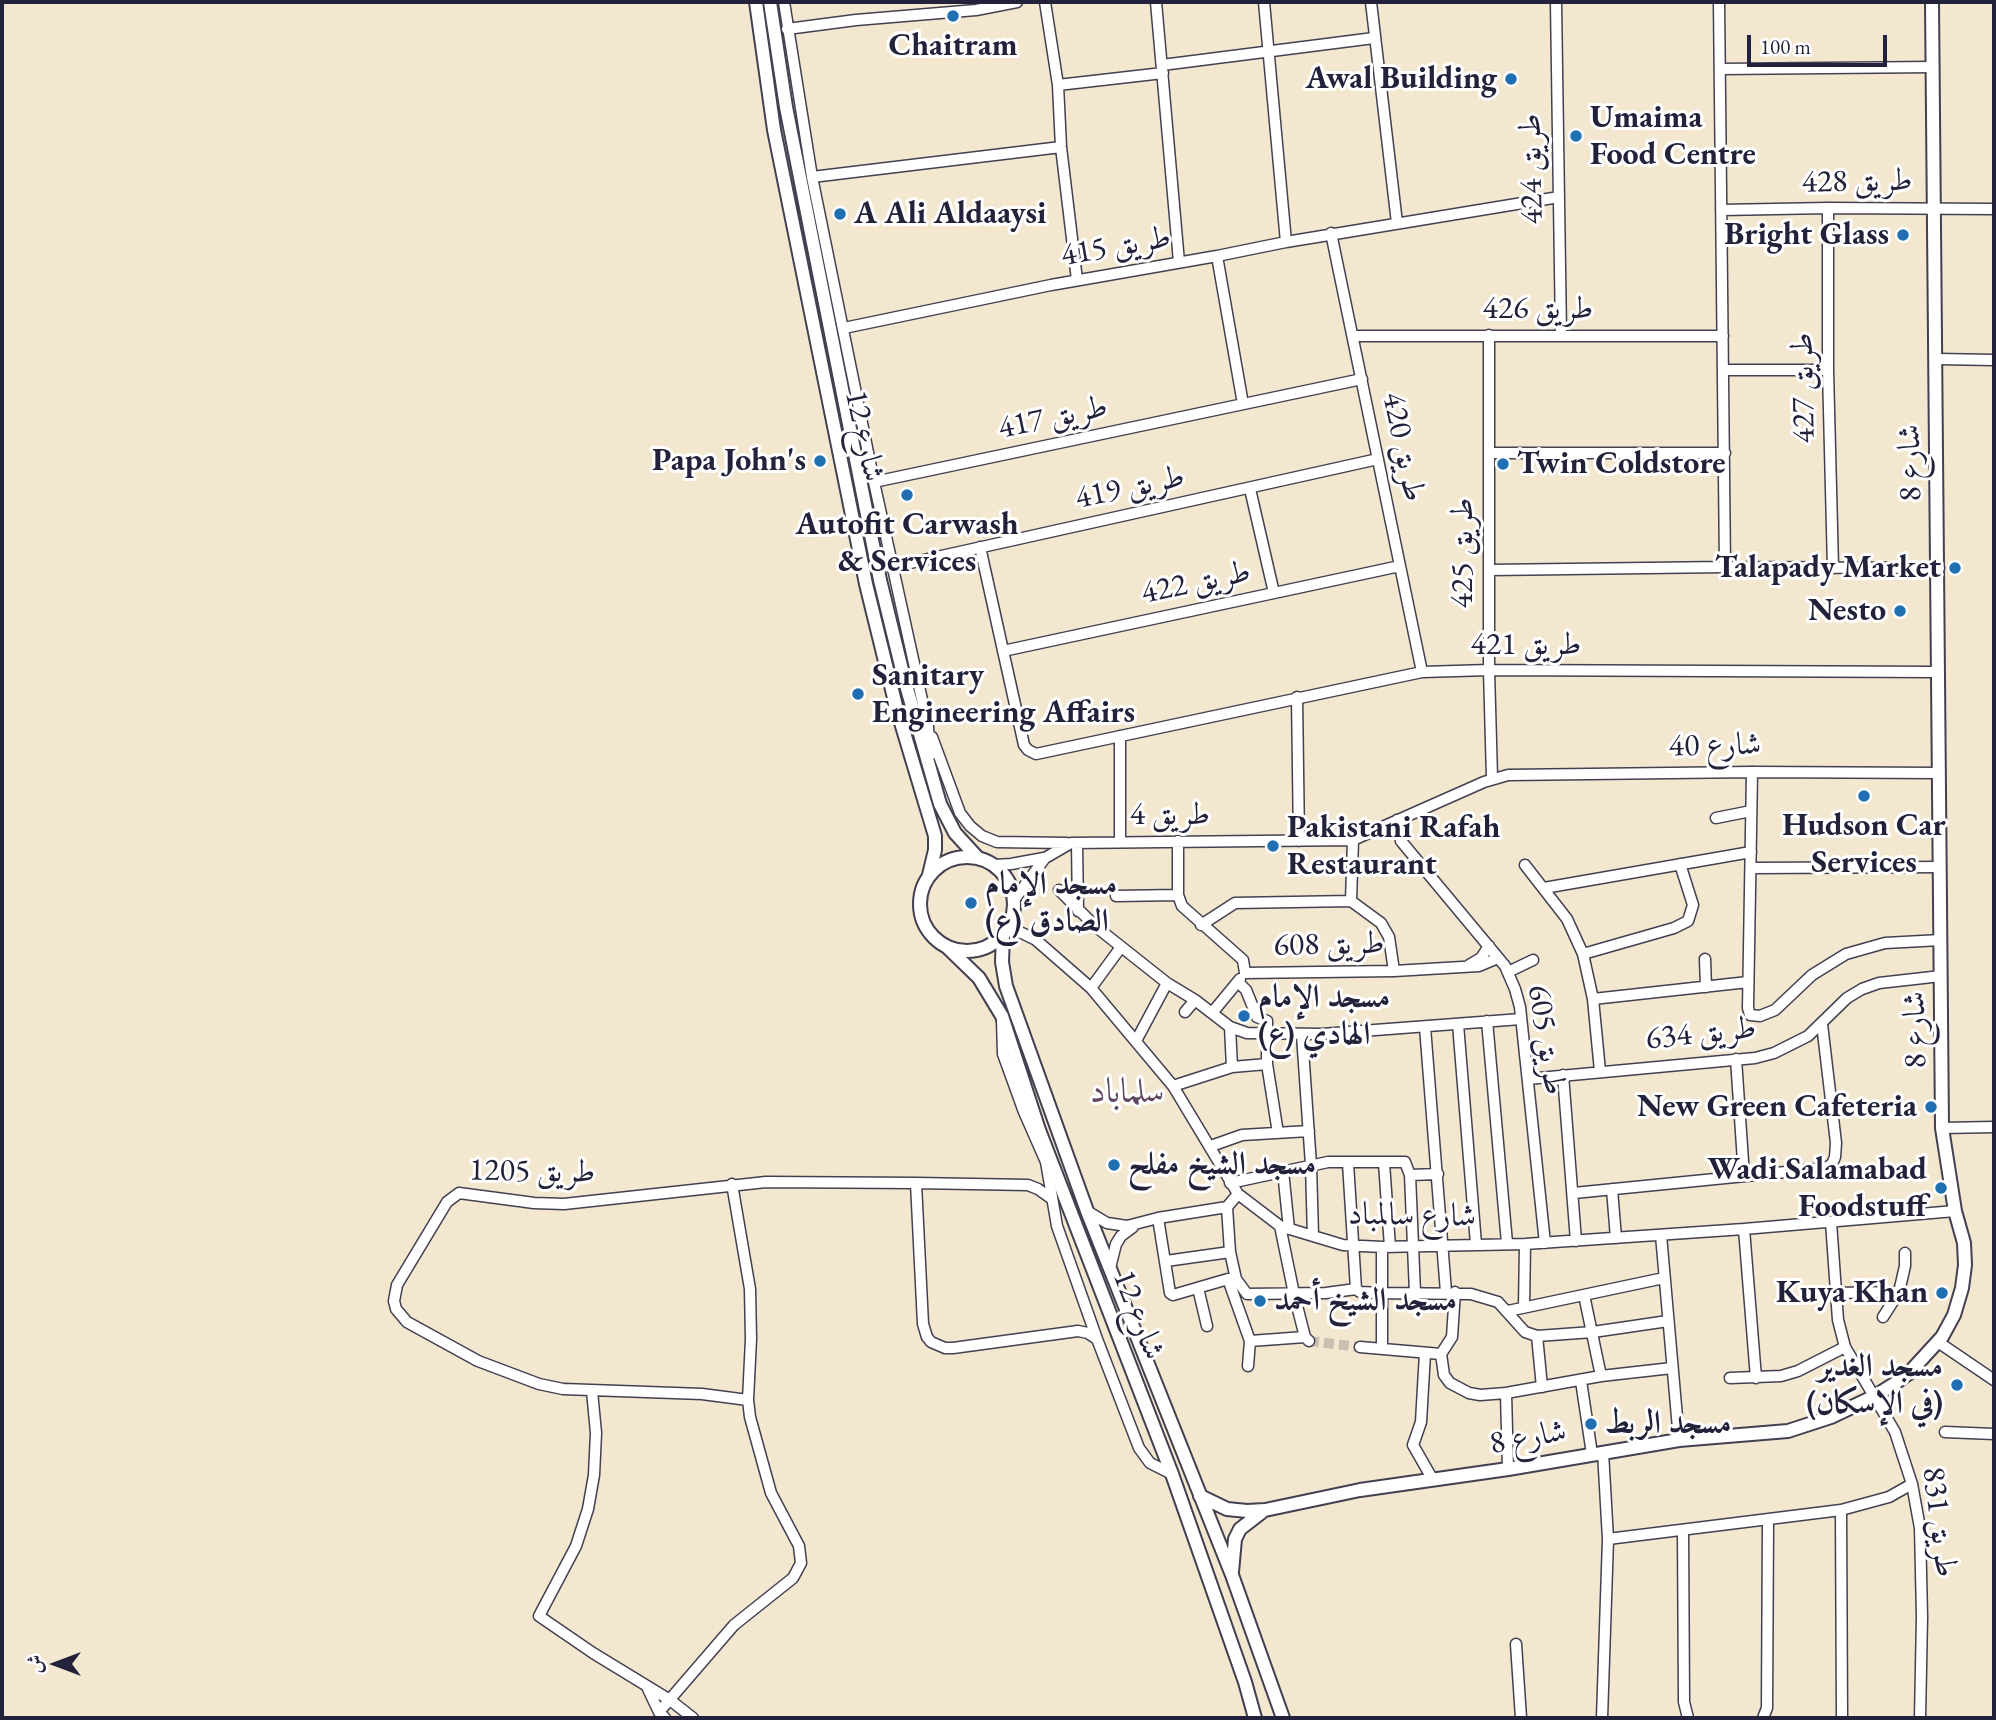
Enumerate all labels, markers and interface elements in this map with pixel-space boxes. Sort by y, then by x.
marker: Chaitram [945,8,961,24]
scale bar [1751,21,1891,65]
place label: Chaitram [888,27,1018,65]
text: 100 m [1760,33,1811,60]
place label: Awal Building [1305,60,1497,98]
marker: Awal Building [1503,71,1519,87]
place label: Umaima Food Centre [1590,99,1756,174]
street label: طريق 424 [1512,113,1552,225]
marker: Umaima Food Centre [1568,128,1584,144]
street label: طريق 428 [1801,162,1913,202]
place label: A Ali Aldaaysi [854,195,1046,233]
marker: A Ali Aldaaysi [832,206,848,222]
place label: Bright Glass [1724,216,1889,254]
street label: طريق 415 [1058,218,1174,276]
marker: Bright Glass [1895,227,1911,243]
street label: طريق 426 [1482,290,1594,328]
street label: طريق 427 [1784,332,1824,444]
street label: شارع 12 [836,387,892,485]
street label: طريق 417 [995,388,1111,448]
street label: طريق 420 [1373,389,1433,505]
street label: شارع 8 [1891,424,1931,502]
place label: Papa John's [652,442,806,480]
place label: Twin Coldstore [1517,445,1726,483]
marker: Papa John's [812,453,828,469]
marker: Twin Coldstore [1495,456,1511,472]
street label: طريق 419 [1072,458,1188,518]
marker: Autofit Carwash & Services [899,487,915,503]
street label: طريق 425 [1444,497,1482,609]
place label: Autofit Carwash & Services [795,506,1019,581]
place label: Talapady Market [1715,549,1941,587]
street label: طريق 422 [1138,553,1254,613]
marker: Talapady Market [1947,560,1963,576]
place label: Nesto [1808,592,1886,630]
marker: Nesto [1892,603,1908,619]
street label: طريق 421 [1470,626,1582,664]
place label: Sanitary Engineering Affairs [872,657,1135,732]
marker: Sanitary Engineering Affairs [850,686,866,702]
street label: شارع 40 [1668,726,1762,766]
marker: Hudson Car Services [1856,788,1872,804]
street label: طريق 4 [1130,796,1210,834]
place label: Hudson Car Services [1782,807,1946,882]
place label: Pakistani Rafah Restaurant [1287,809,1500,884]
marker: Pakistani Rafah Restaurant [1265,838,1281,854]
place label: مسجد الإمام الصادق (ع) [985,866,1117,941]
marker: مسجد الإمام الصادق (ع) [963,895,979,911]
street label: طريق 608 [1273,925,1385,965]
place label: مسجد الإمام الهادي (ع) [1258,979,1390,1054]
street label: طريق 605 [1518,982,1574,1098]
street label: شارع 8 [1896,991,1936,1069]
marker: مسجد الإمام الهادي (ع) [1236,1008,1252,1024]
street label: طريق 634 [1644,1009,1758,1059]
district label: سلماباد [1090,1071,1164,1113]
place label: New Green Cafeteria [1637,1088,1917,1126]
marker: New Green Cafeteria [1923,1099,1939,1115]
place label: مسجد الشيخ مفلح [1128,1146,1316,1184]
place label: Wadi Salamabad Foodstuff [1707,1151,1927,1226]
street label: طريق 1205 [468,1152,596,1192]
marker: مسجد الشيخ مفلح [1106,1157,1122,1173]
marker: Wadi Salamabad Foodstuff [1933,1180,1949,1196]
street label: شارع سالمباد [1347,1196,1477,1236]
street label: شارع 12 [1103,1265,1173,1365]
place label: Kuya Khan [1776,1274,1928,1312]
place label: مسجد الشيخ أحمد [1274,1282,1457,1320]
marker: Kuya Khan [1934,1285,1950,1301]
marker: مسجد الشيخ أحمد [1252,1293,1268,1309]
place label: مسجد الغدير (في الإسكان) [1806,1348,1943,1423]
marker: مسجد الغدير (في الإسكان) [1949,1377,1965,1393]
place label: مسجد الربط [1605,1405,1731,1443]
street label: شارع 8 [1487,1412,1569,1464]
marker: مسجد الربط [1583,1416,1599,1432]
street label: طريق 831 [1913,1465,1965,1579]
north arrow [21,1629,91,1699]
text: ش [22,1655,47,1673]

